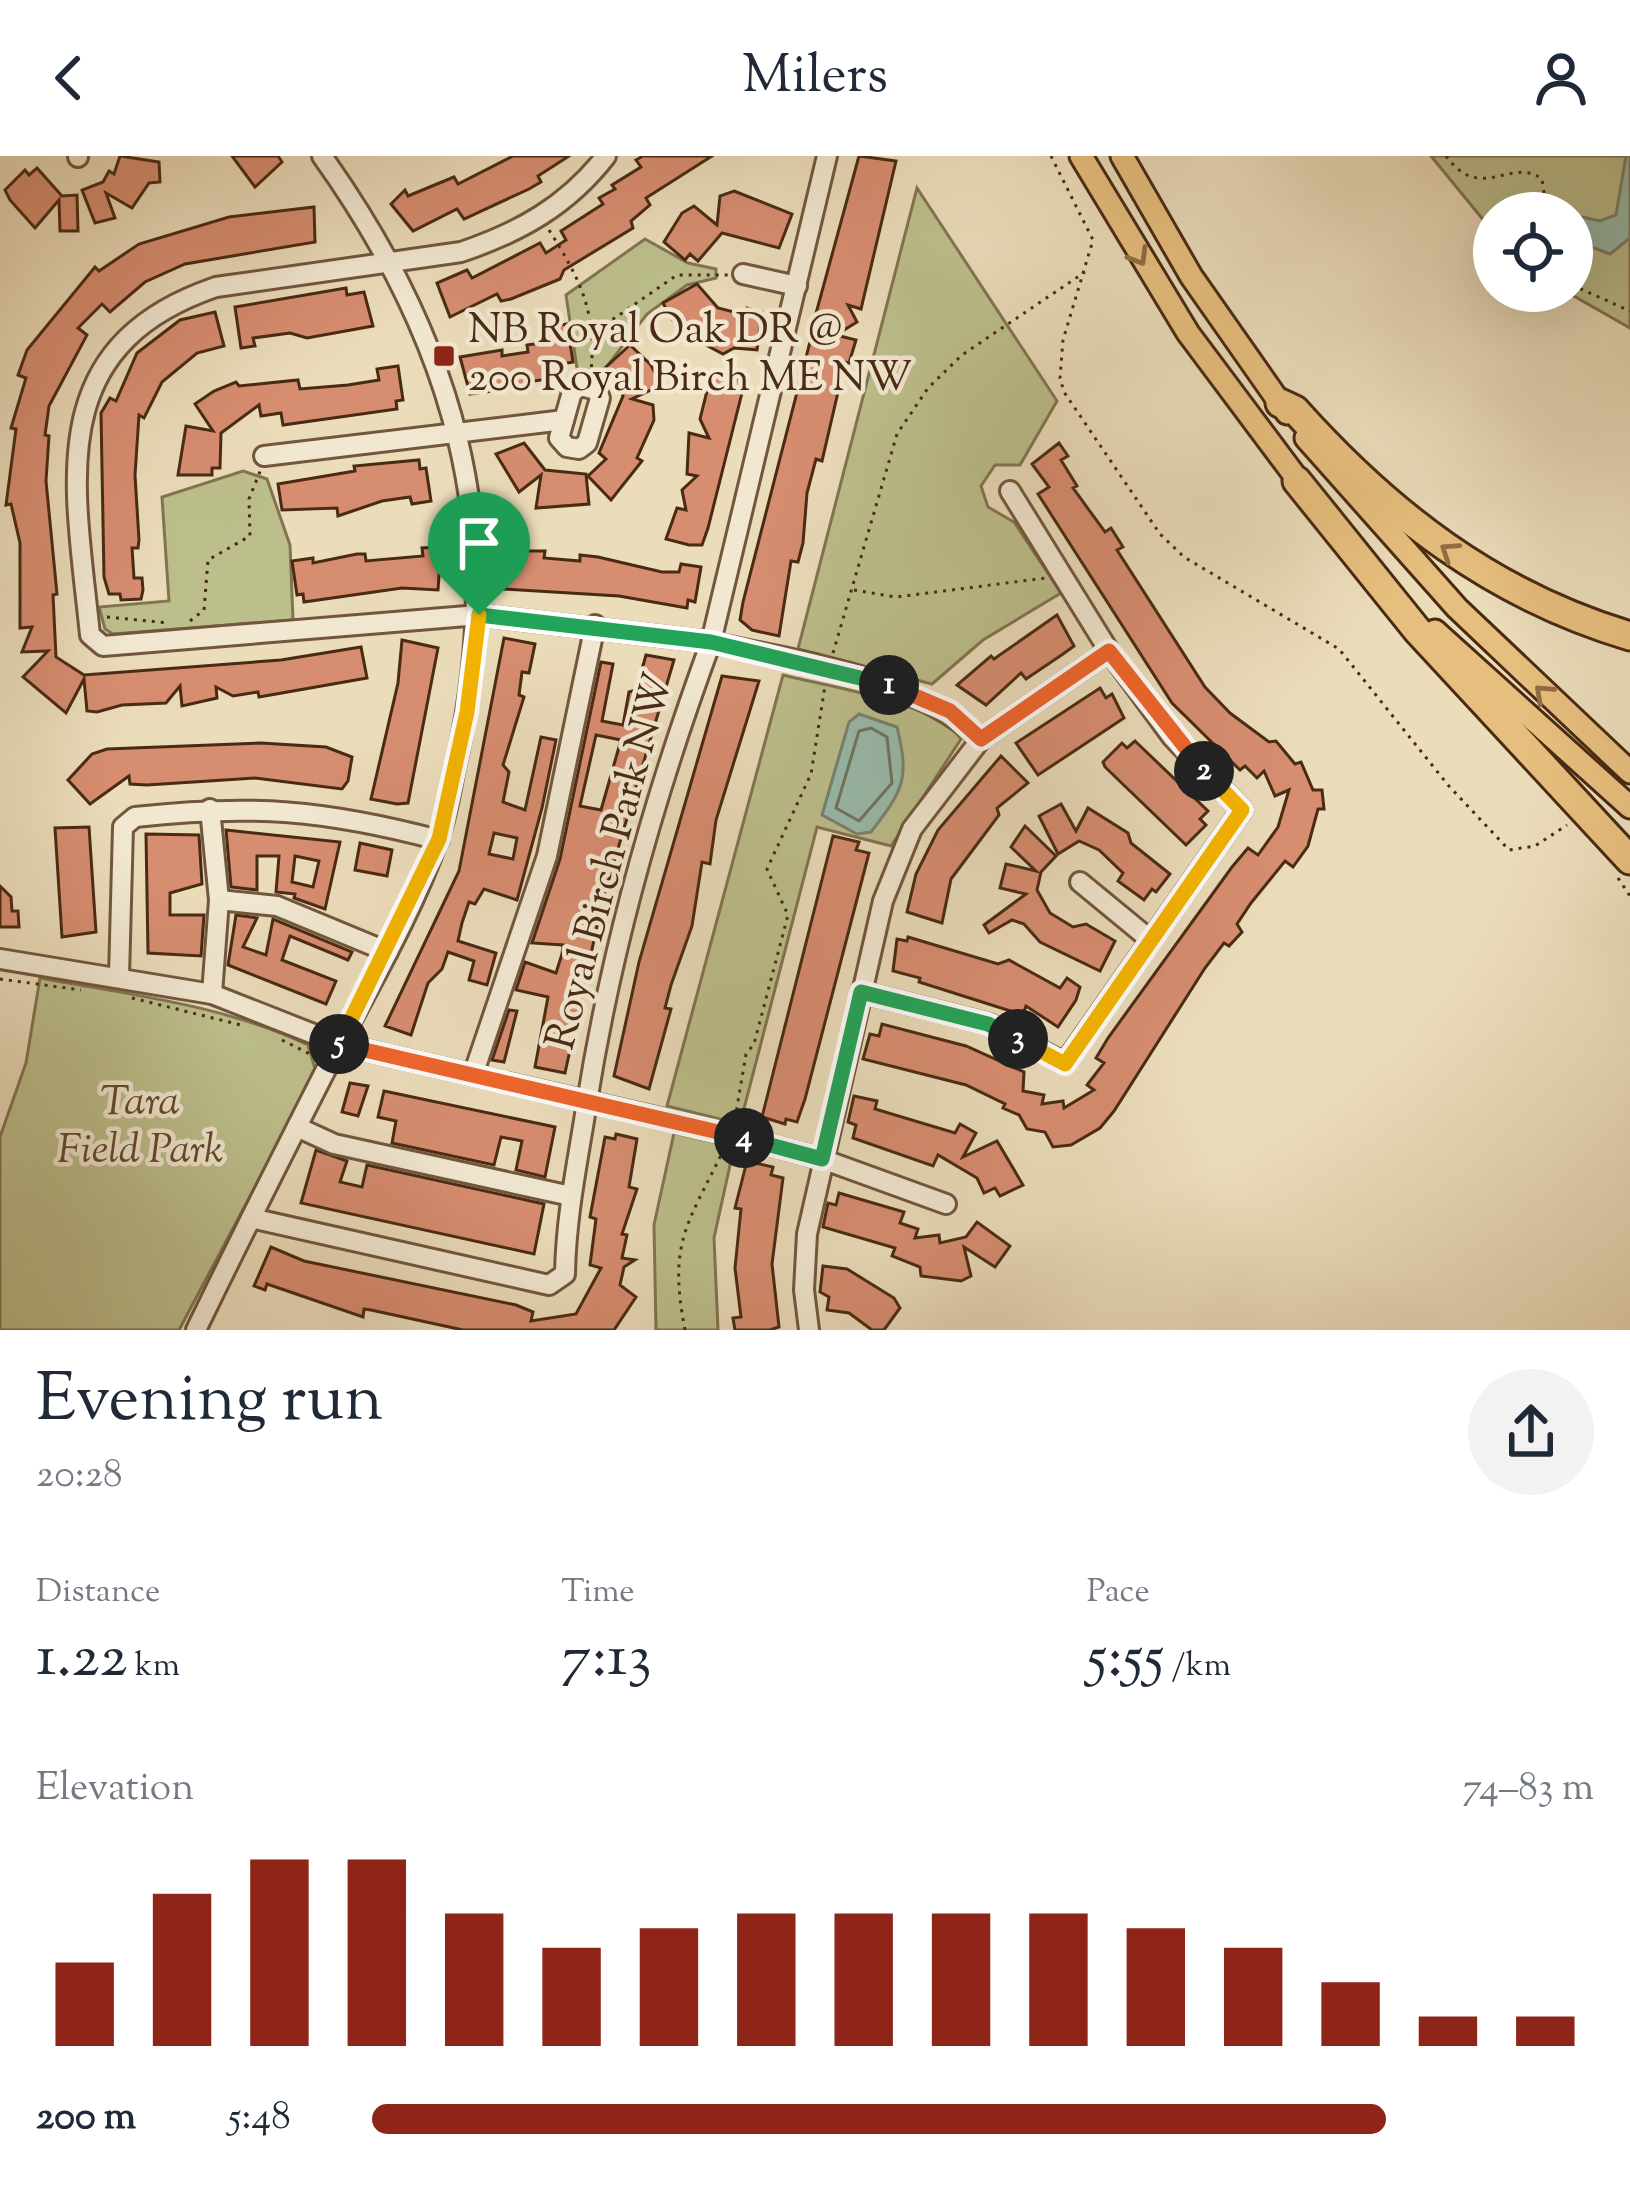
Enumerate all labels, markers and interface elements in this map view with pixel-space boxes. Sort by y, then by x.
text: Milers [742,39,888,117]
icon: back [36,45,102,111]
icon: person [1528,45,1594,111]
map controls [1473,192,1593,312]
button: locate [1473,192,1593,312]
one-way arrow [1125,244,1147,266]
place label: NB Royal Oak DR @ 200 Royal Birch ME NW [468,302,912,410]
marker: NB Royal Oak DR @ 200 Royal Birch ME NW [431,343,457,369]
pin [428,492,530,615]
icon: arrive [446,510,512,576]
one-way arrow [1440,544,1462,566]
pin: 1 [859,655,919,715]
text: 1 [883,661,895,709]
street label: Royal Birch Park NW [533,667,691,1057]
one-way arrow [1536,686,1557,708]
pin: 2 [1174,741,1234,801]
text: 2 [1196,747,1212,795]
pin: 3 [988,1009,1048,1069]
pin: 5 [309,1014,369,1074]
text: 3 [1011,1015,1025,1063]
text: 5 [333,1020,345,1068]
park label: Tara Field Park [57,1074,223,1182]
pin: 4 [714,1108,774,1168]
text: 4 [736,1114,752,1162]
text: Evening run [36,1356,383,1451]
button: share [1468,1369,1594,1495]
text: 20:28 [36,1449,122,1505]
text: Distance [36,1569,160,1617]
text: Time [561,1569,635,1617]
text: Pace [1087,1569,1150,1617]
text: 1.22 [36,1617,128,1704]
text: 7:13 [561,1617,652,1704]
text: 5:55 [1087,1617,1164,1704]
text: km [128,1643,180,1691]
text: /km [1164,1643,1231,1691]
text: Elevation [36,1762,194,1818]
text: 74–83 m [1462,1762,1594,1818]
text: 200 m [36,2091,136,2147]
text: 5:48 [228,2091,291,2147]

